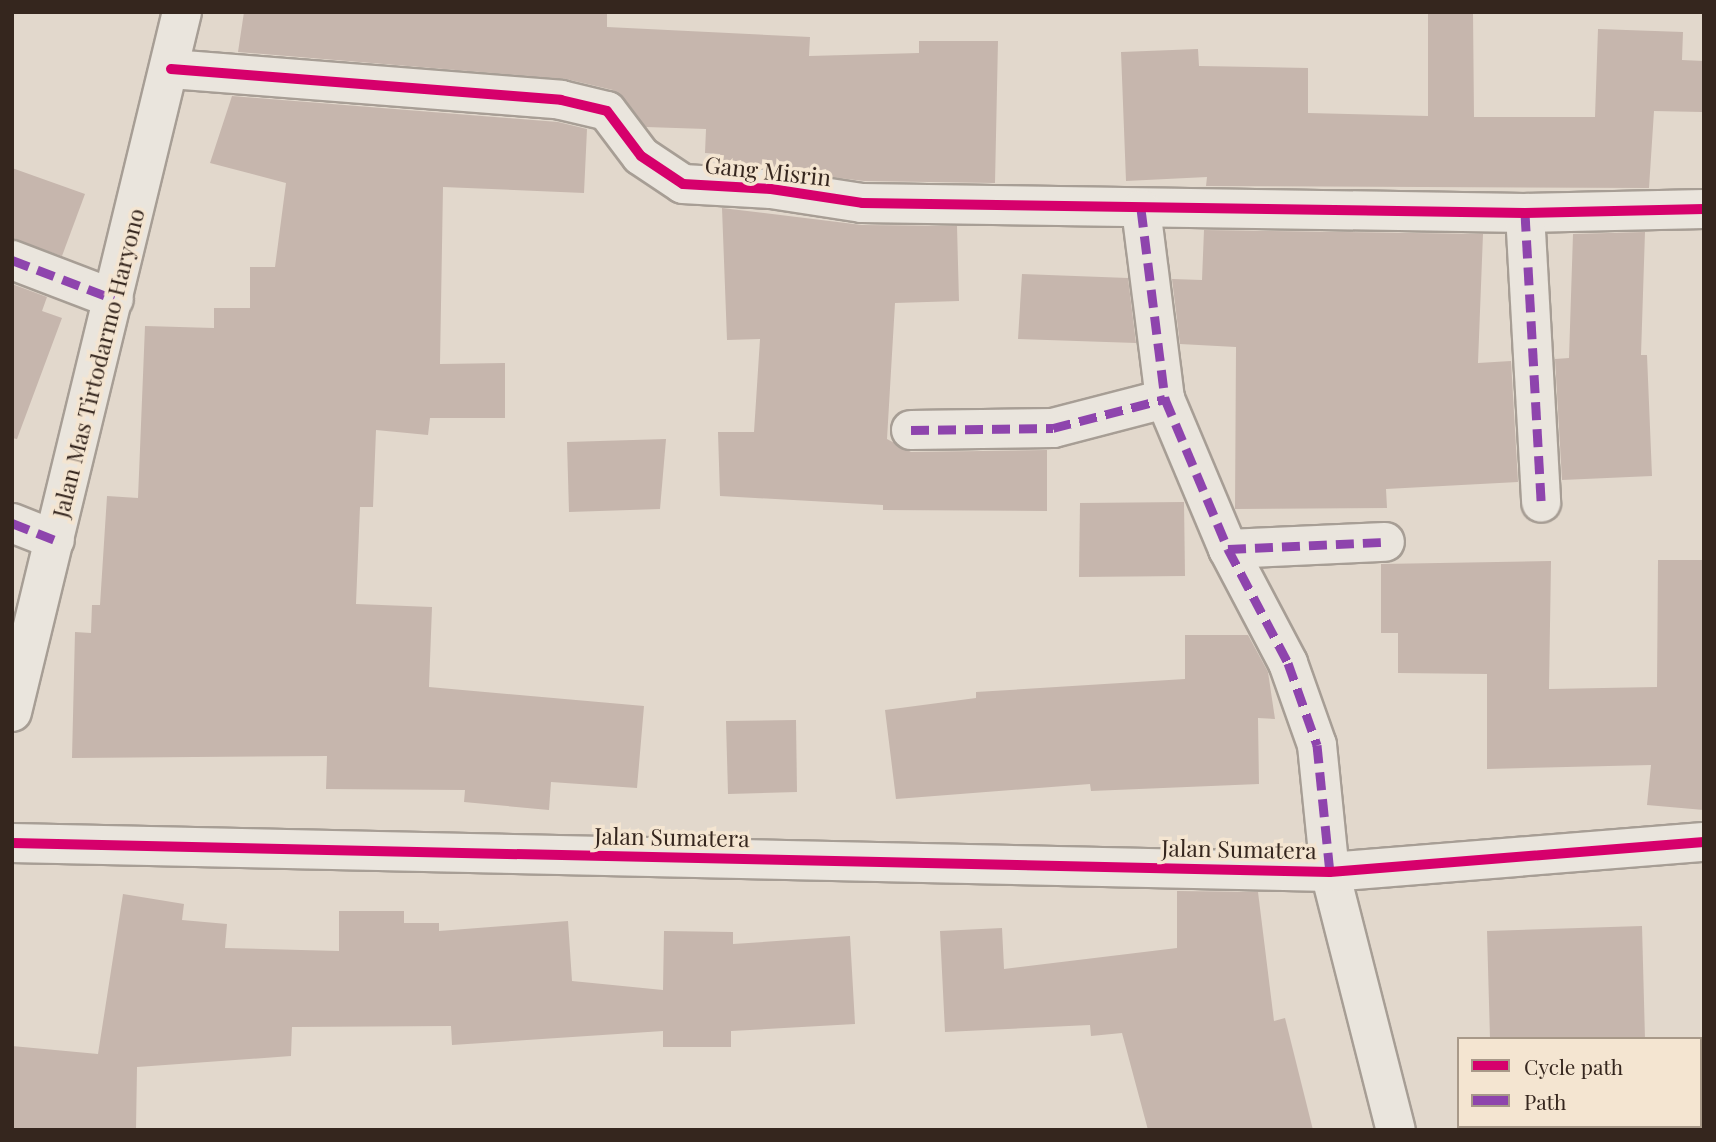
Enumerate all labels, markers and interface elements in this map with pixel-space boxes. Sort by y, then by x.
street label: Gang Misrin [704,151,832,191]
street label: Jalan Mas Tirtodarmo Haryono [46,205,150,521]
street label: Jalan Sumatera [594,822,750,852]
street label: Jalan Sumatera [1161,834,1317,864]
legend [1457,1037,1702,1128]
text: Cycle path [1524,1052,1623,1080]
text: Path [1524,1087,1566,1115]

